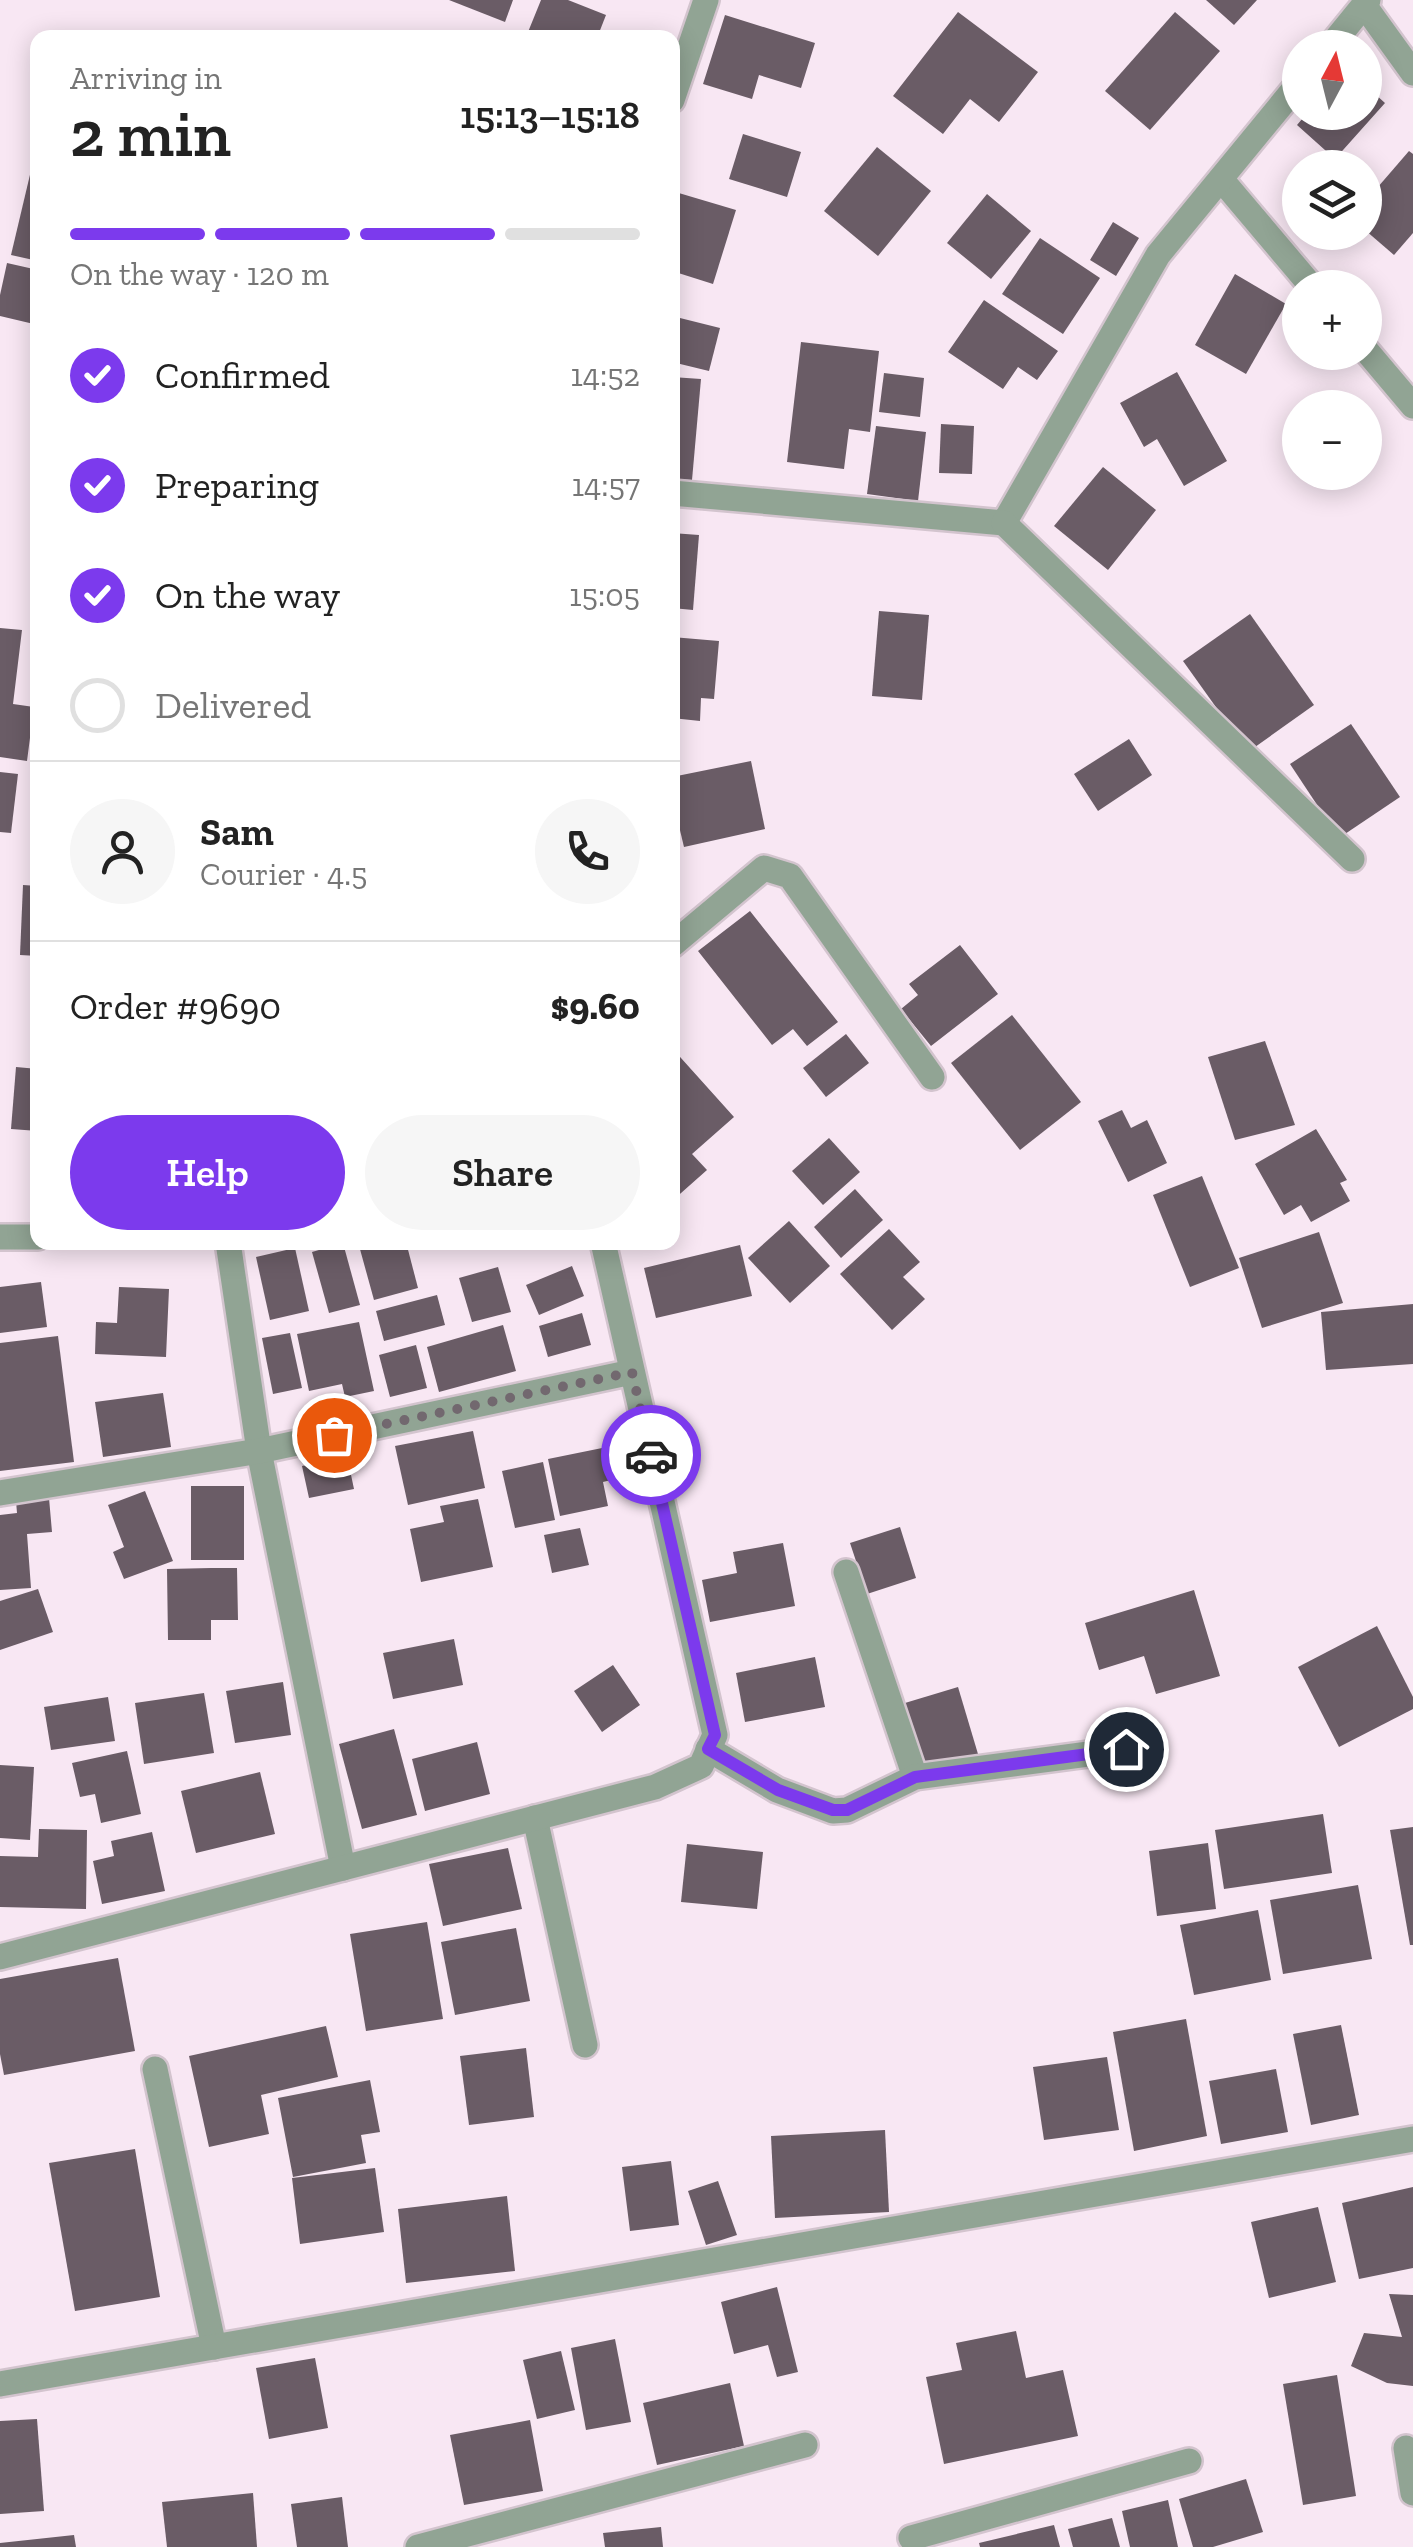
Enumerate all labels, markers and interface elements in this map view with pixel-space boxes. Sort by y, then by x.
north arrow [1282,30,1382,130]
map controls [1282,30,1382,490]
text: Arriving in [70,59,222,97]
text: 15:13–15:18 [460,92,640,138]
text: 2 min [70,95,231,173]
button: layers [1282,150,1382,250]
text: On the way · 120 m [70,255,329,293]
button: + [1282,270,1382,370]
icon: check [70,348,125,403]
text: Confirmed [155,352,330,398]
text: 14:52 [570,356,640,394]
button: − [1282,390,1382,490]
icon: check [70,458,125,513]
text: Preparing [155,462,319,508]
text: 14:57 [572,466,640,504]
icon: check [70,568,125,623]
text: On the way [155,572,340,618]
text: 15:05 [569,576,640,614]
text: Delivered [155,682,311,728]
button: person [70,799,175,904]
button: phone [535,799,640,904]
text: Sam [200,809,274,855]
text: Courier · 4.5 [200,855,367,893]
text: Order #9690 [70,983,281,1029]
text: $9.60 [551,983,640,1029]
button: Help [70,1115,345,1230]
button: Share [365,1115,640,1230]
pin [292,1393,377,1478]
courier [601,1405,701,1505]
icon: bag [307,1408,362,1463]
icon: car [624,1428,679,1483]
pin [1084,1707,1169,1792]
icon: home [1099,1722,1154,1777]

